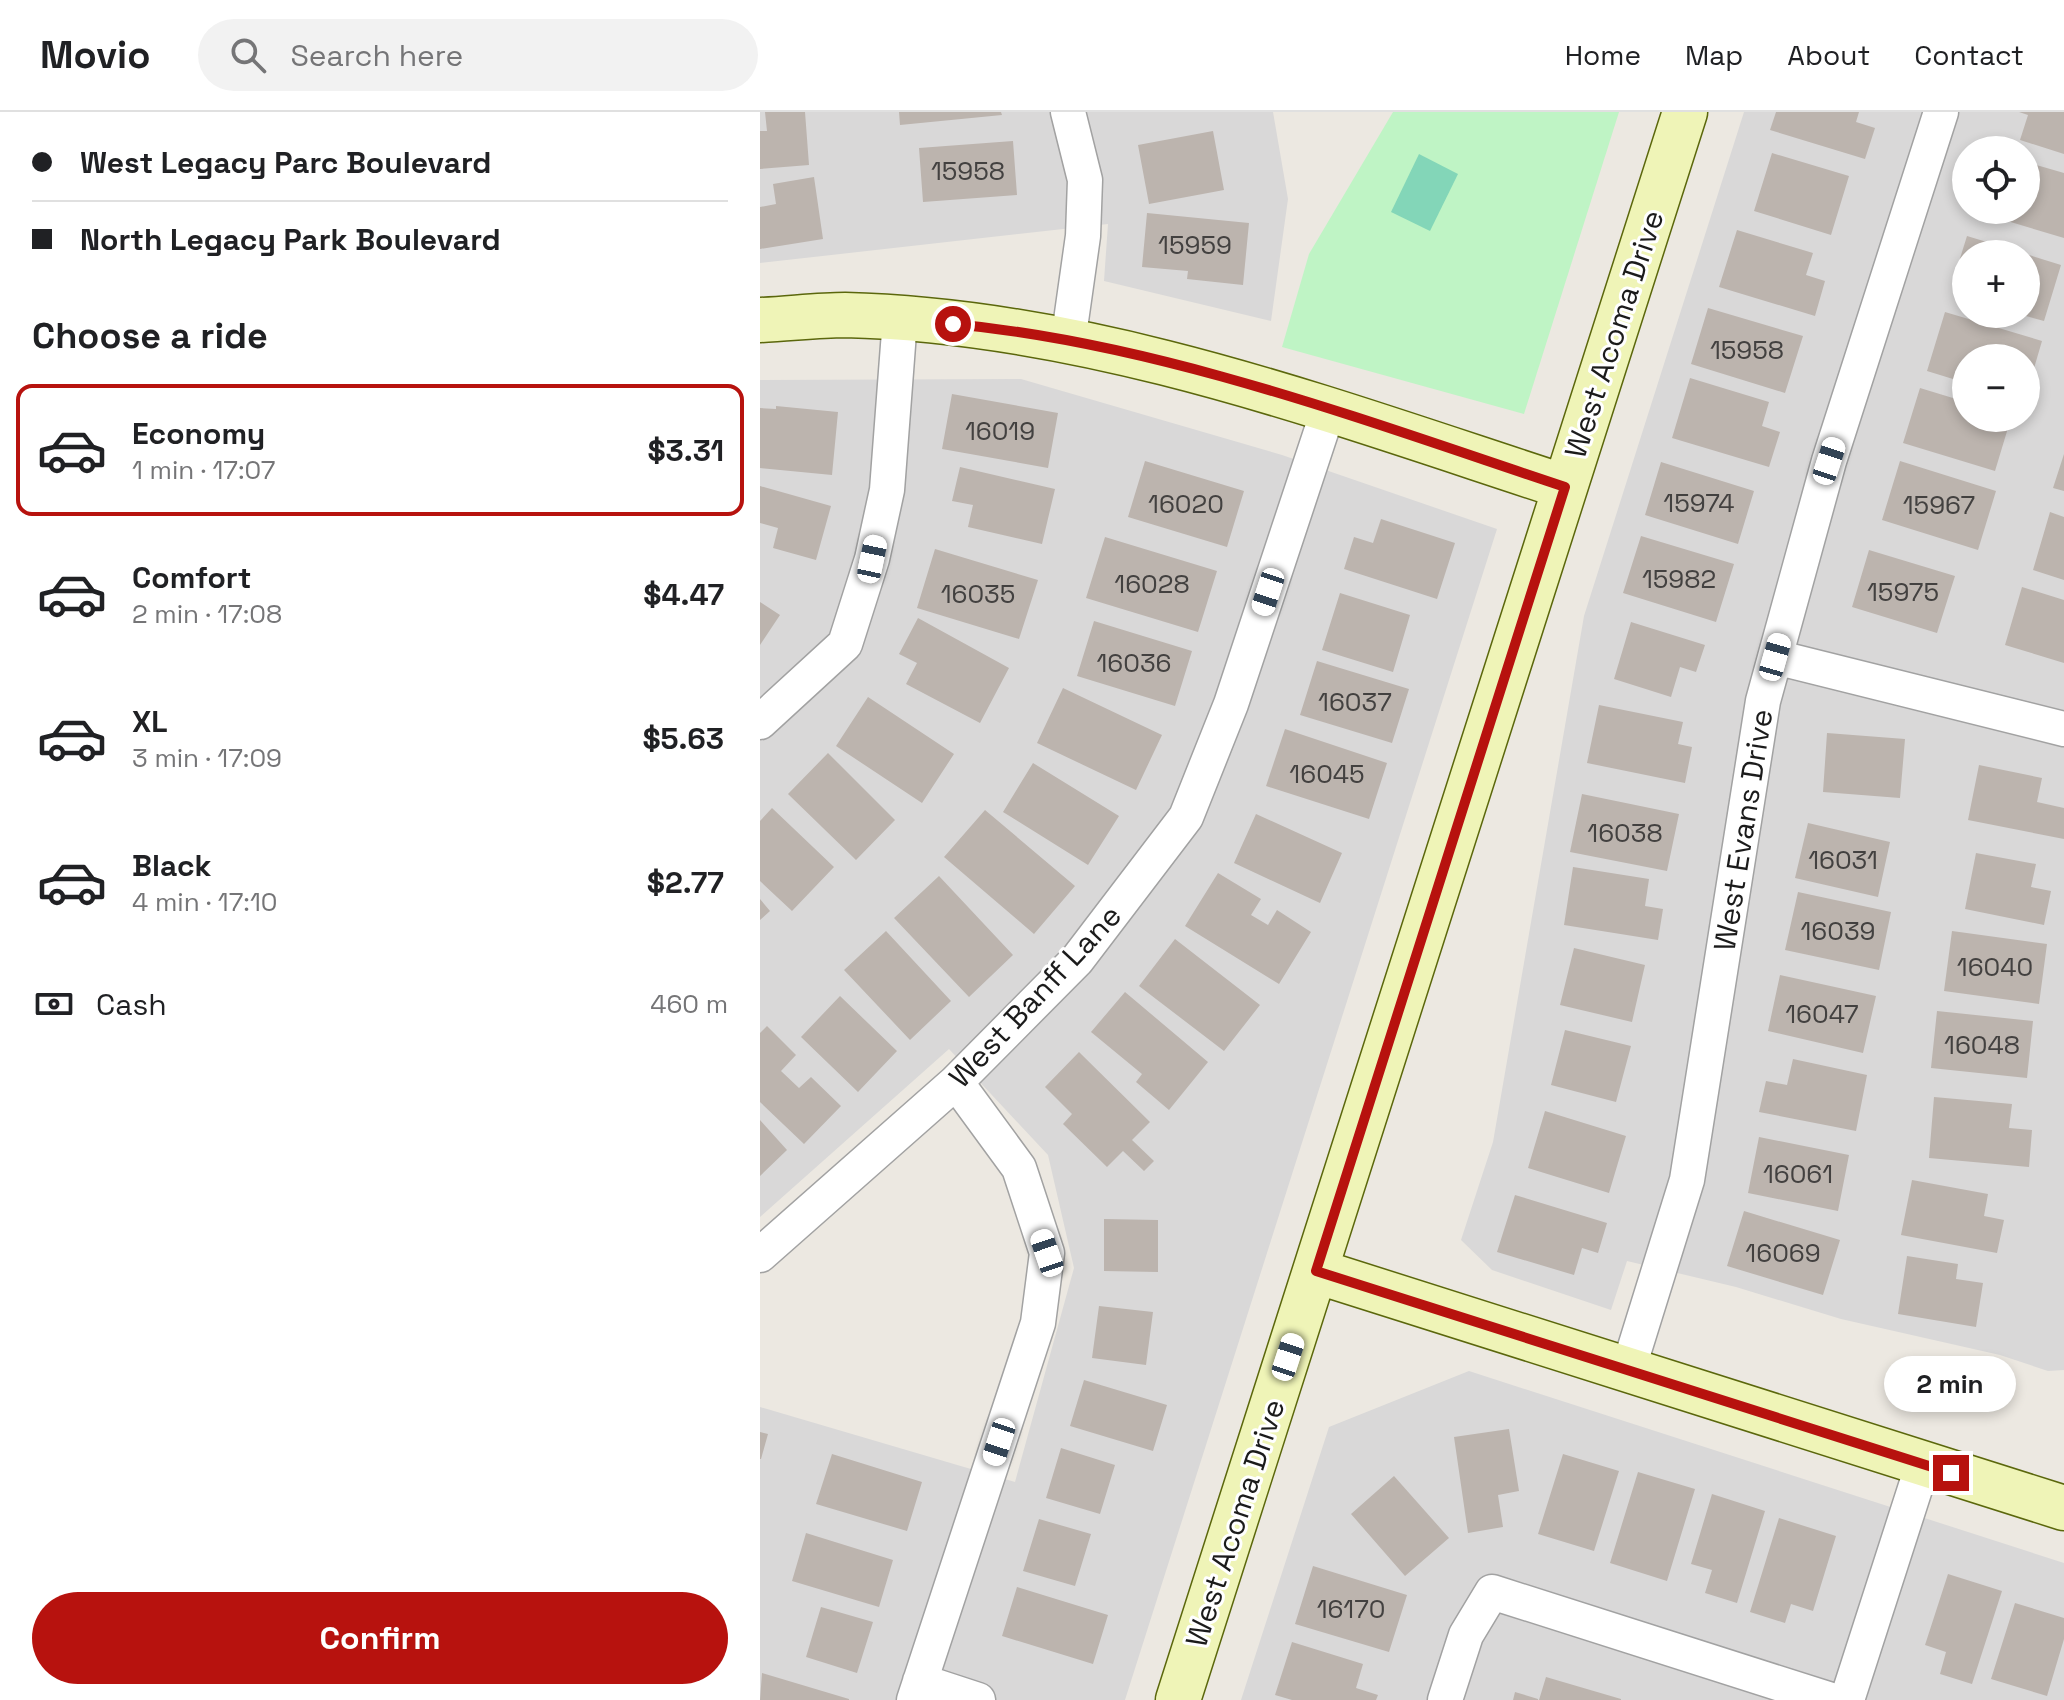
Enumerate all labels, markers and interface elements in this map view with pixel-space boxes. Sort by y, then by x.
search box [198,19,758,91]
text: Movio [40,31,150,79]
icon: search [226,33,270,77]
text: Search here [290,36,463,75]
text: Home [1565,37,1641,73]
text: Map [1685,37,1743,73]
text: About [1787,37,1870,73]
text: Contact [1914,37,2024,73]
map controls [1952,136,2040,432]
button: locate [1952,136,2040,224]
text: West Legacy Parc Boulevard [80,143,491,182]
house number: 15958 [931,154,1005,188]
street label: West Acoma Drive [1556,205,1672,463]
text: North Legacy Park Boulevard [80,220,501,259]
house number: 15959 [1158,228,1232,262]
button: + [1952,240,2040,328]
route start [935,306,971,342]
text: Choose a ride [32,313,268,359]
house number: 15958 [1710,333,1784,367]
button: − [1952,344,2040,432]
icon: car [36,414,108,486]
text: Economy [132,414,265,453]
house number: 16019 [965,414,1035,448]
text: $3.31 [647,431,724,470]
car [1810,434,1848,488]
text: 1 min · 17:07 [132,453,275,487]
house number: 15974 [1663,486,1735,520]
house number: 16020 [1148,487,1224,521]
house number: 15967 [1903,488,1975,522]
car [855,533,889,585]
icon: car [36,558,108,630]
text: Comfort [132,558,251,597]
house number: 15982 [1642,562,1716,596]
car [1249,565,1287,619]
house number: 16028 [1114,567,1190,601]
text: $4.47 [643,575,724,614]
house number: 15975 [1867,575,1939,609]
house number: 16035 [941,577,1015,611]
text: 2 min · 17:08 [132,597,282,631]
car [1757,631,1793,683]
house number: 16036 [1096,646,1172,680]
house number: 16037 [1318,685,1392,719]
icon: car [36,702,108,774]
text: XL [132,702,168,741]
street label: West Evans Drive [1705,706,1781,954]
text: $5.63 [642,719,724,758]
text: 3 min · 17:09 [132,741,282,775]
house number: 16045 [1289,757,1365,791]
house number: 16038 [1587,816,1663,850]
house number: 16031 [1808,843,1878,877]
icon: car [36,846,108,918]
text: Black [132,846,211,885]
text: $2.77 [647,863,724,902]
text: 4 min · 17:10 [132,885,277,919]
street label: West Banff Lane [940,896,1130,1096]
house number: 16039 [1800,914,1876,948]
house number: 16040 [1957,950,2033,984]
icon: cash [32,982,76,1026]
text: Cash [96,985,167,1024]
text: 460 m [650,987,728,1021]
house number: 16047 [1785,997,1859,1031]
house number: 16048 [1944,1028,2020,1062]
house number: 16061 [1763,1157,1833,1191]
car [1028,1226,1066,1280]
house number: 16069 [1745,1236,1821,1270]
car [1269,1330,1307,1384]
callout: 2 min [1885,1357,2017,1413]
text: 2 min [1916,1367,1984,1401]
street label: West Acoma Drive [1177,1394,1293,1652]
car [980,1415,1018,1469]
route end [1933,1455,1969,1491]
button: Confirm [32,1592,728,1684]
house number: 16170 [1317,1592,1385,1626]

